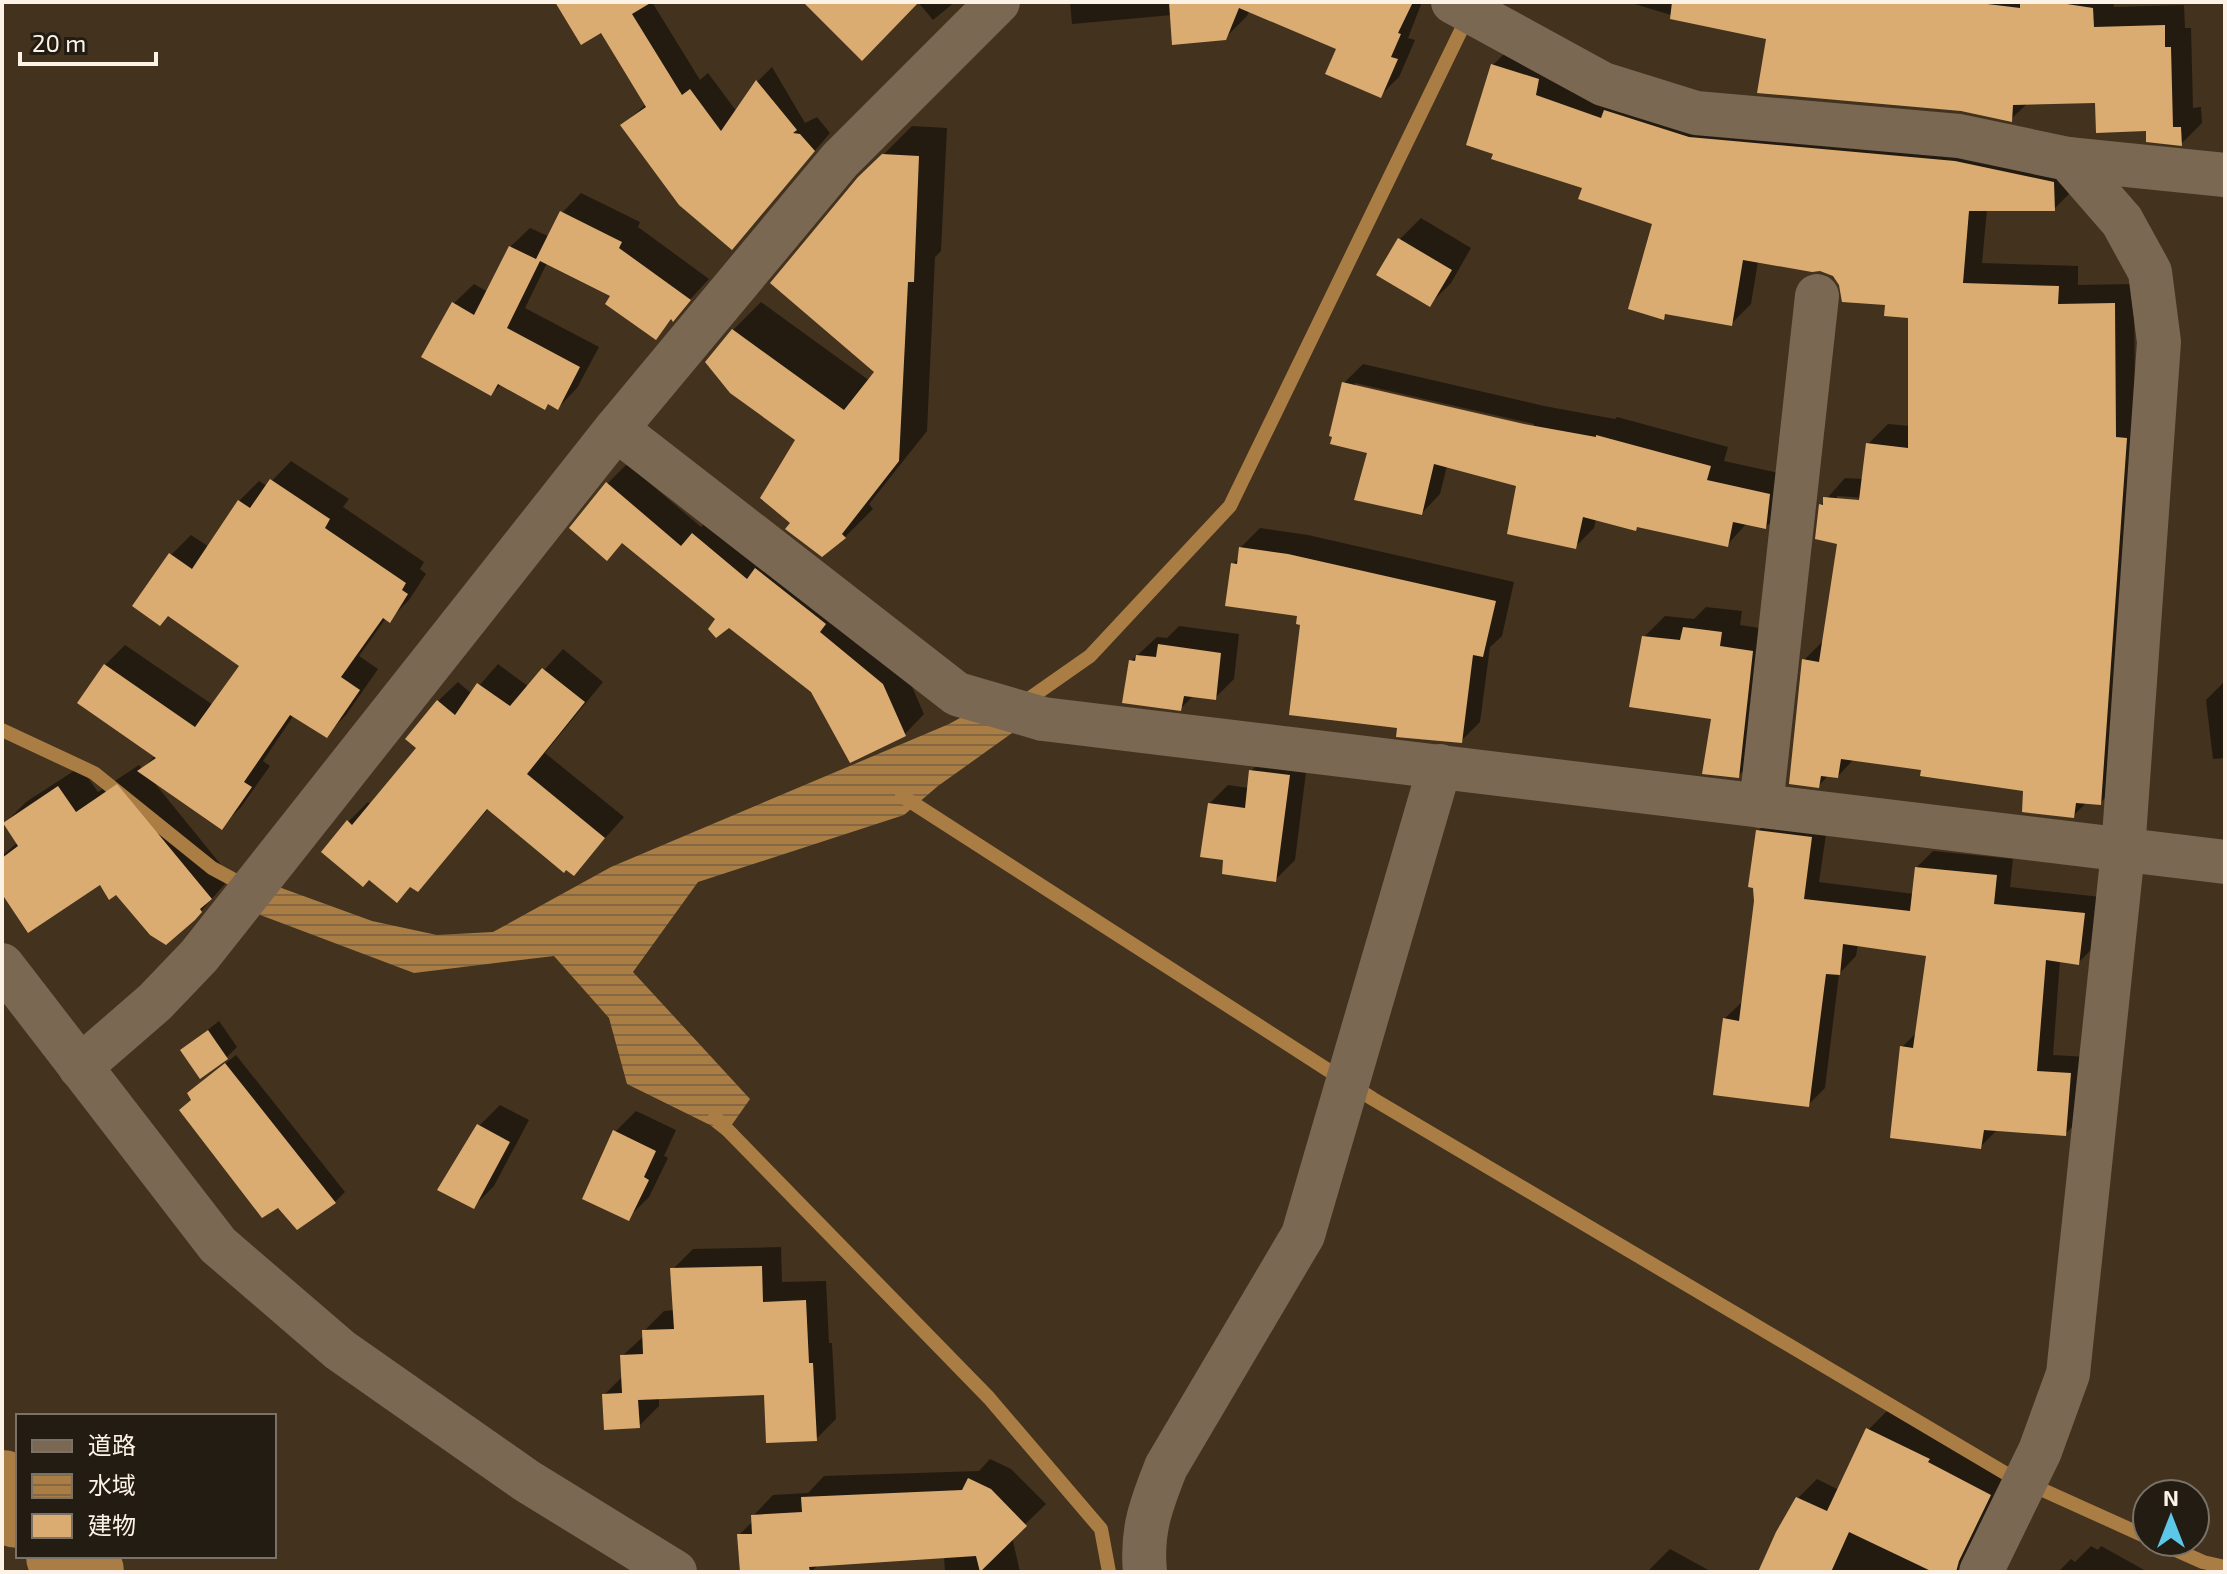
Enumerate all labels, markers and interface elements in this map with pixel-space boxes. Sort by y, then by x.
scale bar [20,16,156,66]
text: 20 m [32,28,86,57]
legend [16,1414,276,1558]
text: 道路 [88,1430,136,1459]
text: 水域 [88,1470,136,1499]
north arrow [2131,1478,2211,1558]
text: N [2163,1484,2179,1510]
text: 建物 [88,1510,136,1539]

